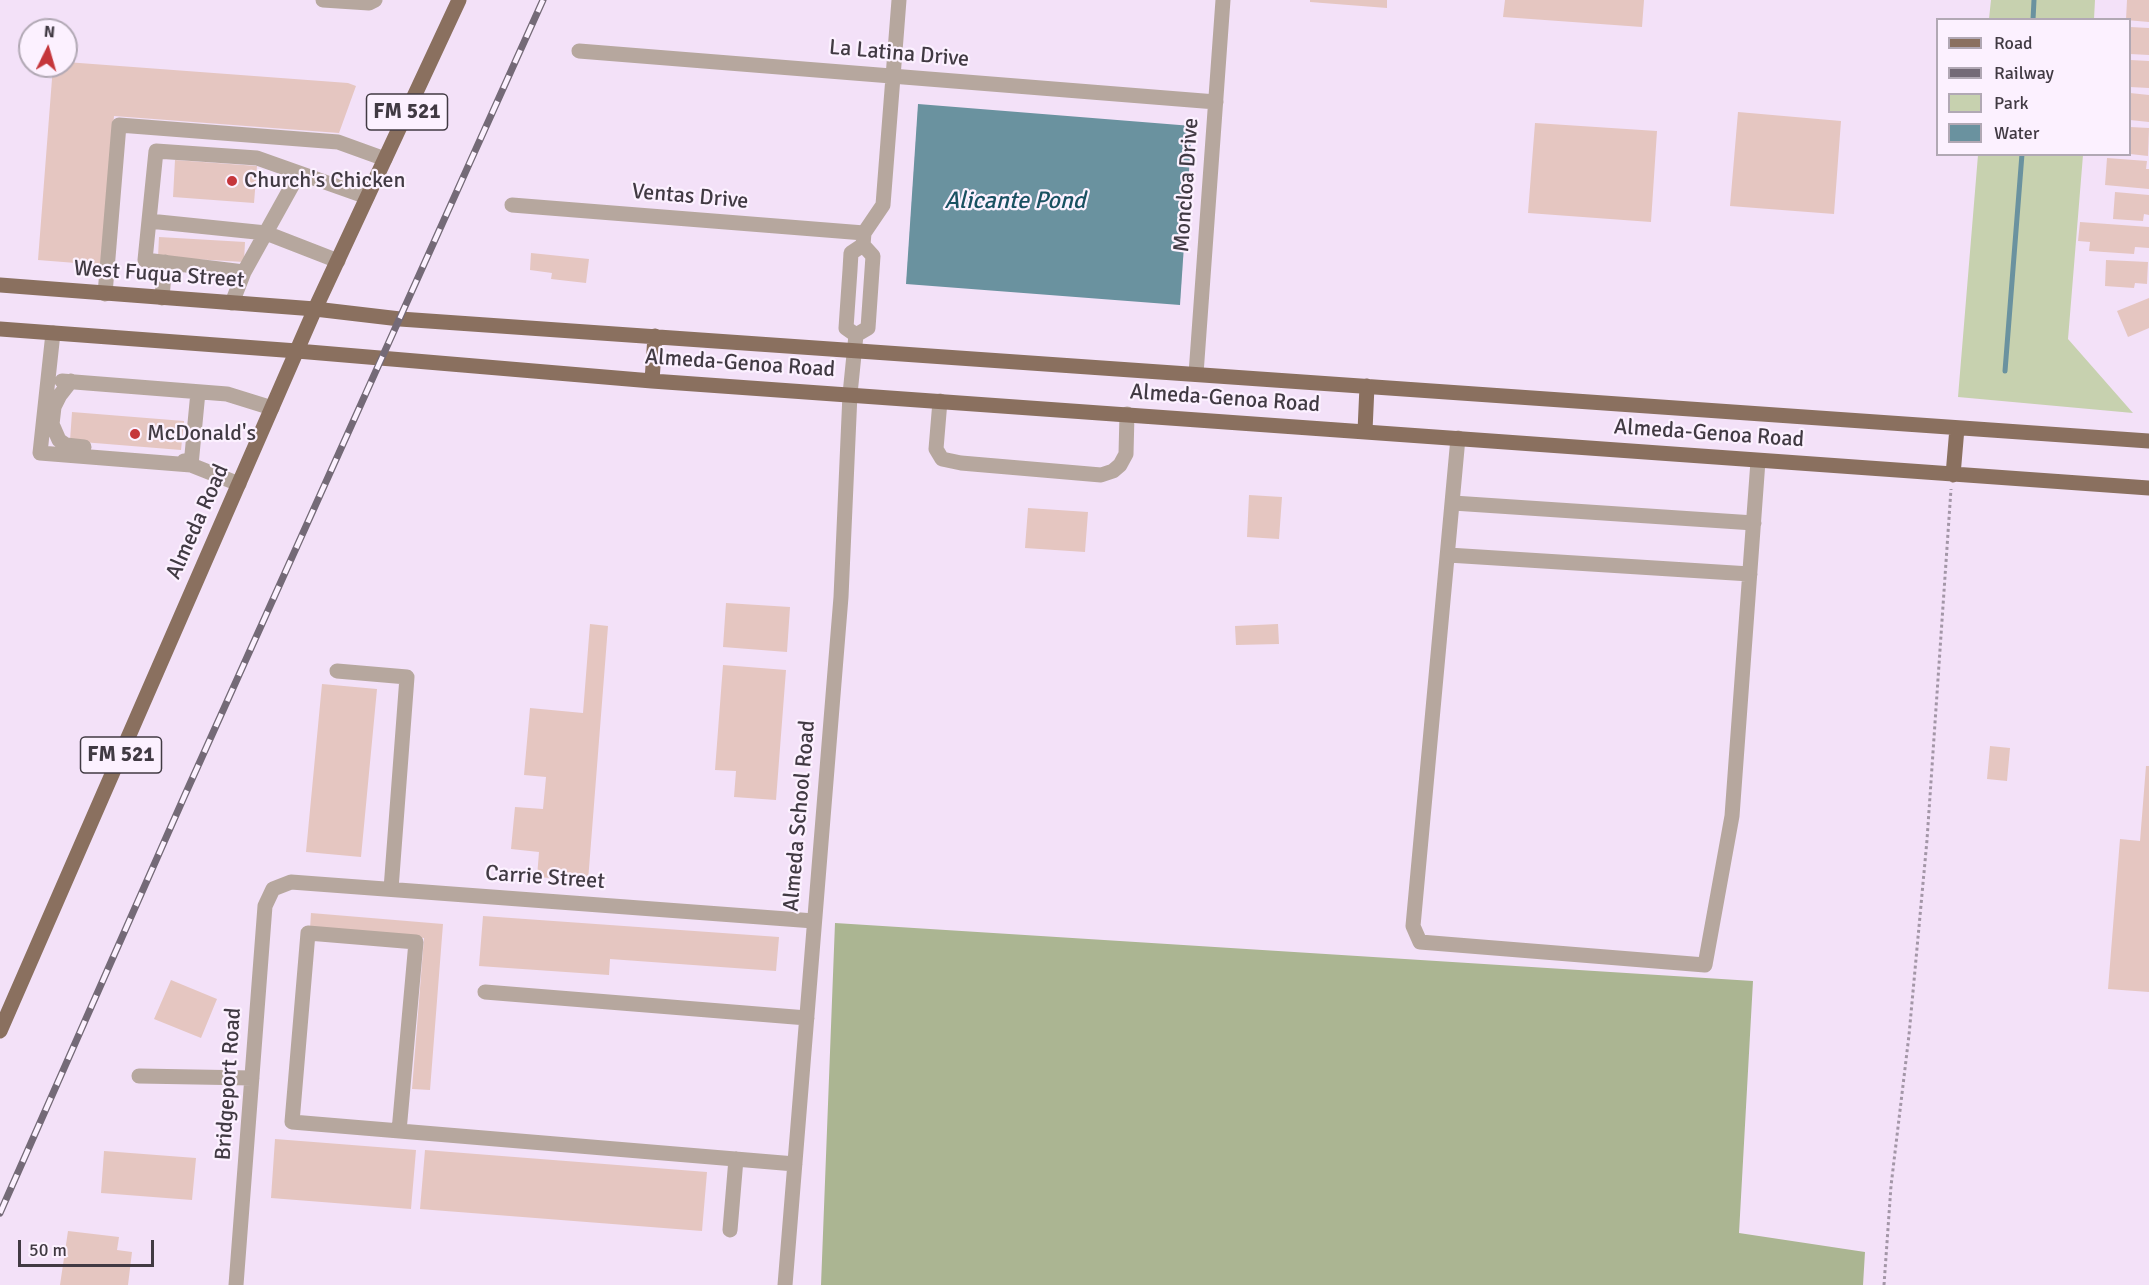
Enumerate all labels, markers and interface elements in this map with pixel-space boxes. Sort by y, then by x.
north arrow [18,18,78,78]
legend [1936,18,2131,156]
text: N [43,22,56,43]
text: Road [1994,32,2033,54]
street label: La Latina Drive [828,35,970,73]
text: Railway [1994,62,2054,84]
text: Park [1994,92,2029,114]
road number: FM 521 [366,94,448,130]
street label: Moncloa Drive [1169,117,1205,253]
text: Water [1994,122,2039,144]
place label: Church's Chicken [244,168,406,194]
marker: Church's Chicken [225,174,239,188]
street label: Ventas Drive [631,179,749,215]
water label: Alicante Pond [944,188,1086,216]
street label: West Fuqua Street [73,256,245,294]
street label: Almeda-Genoa Road [644,344,836,384]
street label: Almeda-Genoa Road [1129,379,1321,419]
street label: Almeda-Genoa Road [1613,414,1805,454]
place label: McDonald's [147,421,256,447]
marker: McDonald's [128,427,142,441]
street label: Almeda Road [161,460,235,584]
street label: Almeda School Road [778,719,822,913]
road number: FM 521 [80,737,162,773]
street label: Carrie Street [484,861,606,895]
street label: Bridgeport Road [210,1007,248,1161]
scale bar [21,1228,158,1266]
text: 50 m [29,1239,67,1261]

